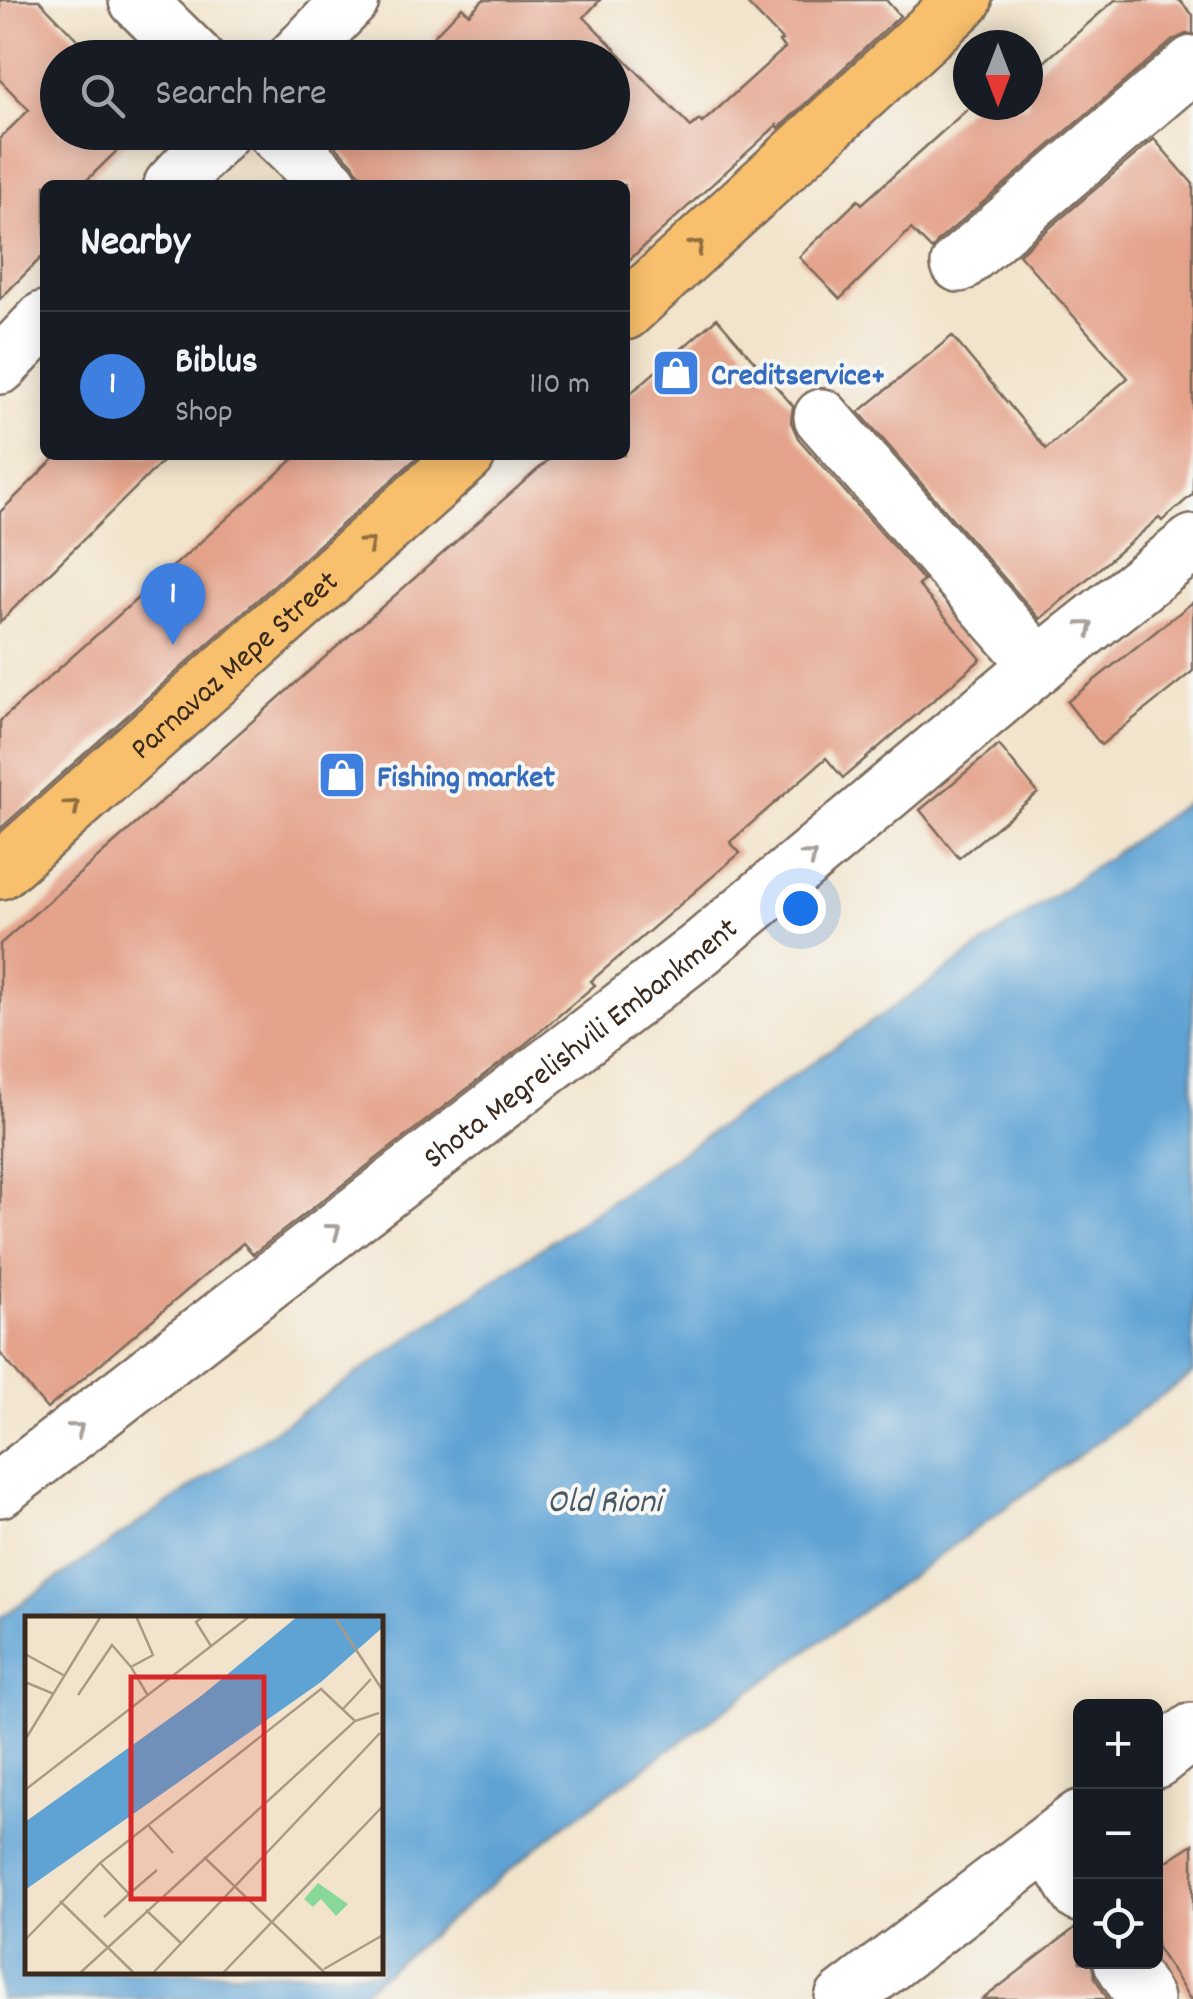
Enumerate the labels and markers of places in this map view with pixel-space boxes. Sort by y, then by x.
shop icon: Creditservice+ [650,347,702,399]
place label: Creditservice+ [711,355,885,401]
pin: 1 [140,562,206,645]
shop icon: Fishing market [316,749,368,801]
place label: Fishing market [377,757,555,803]

